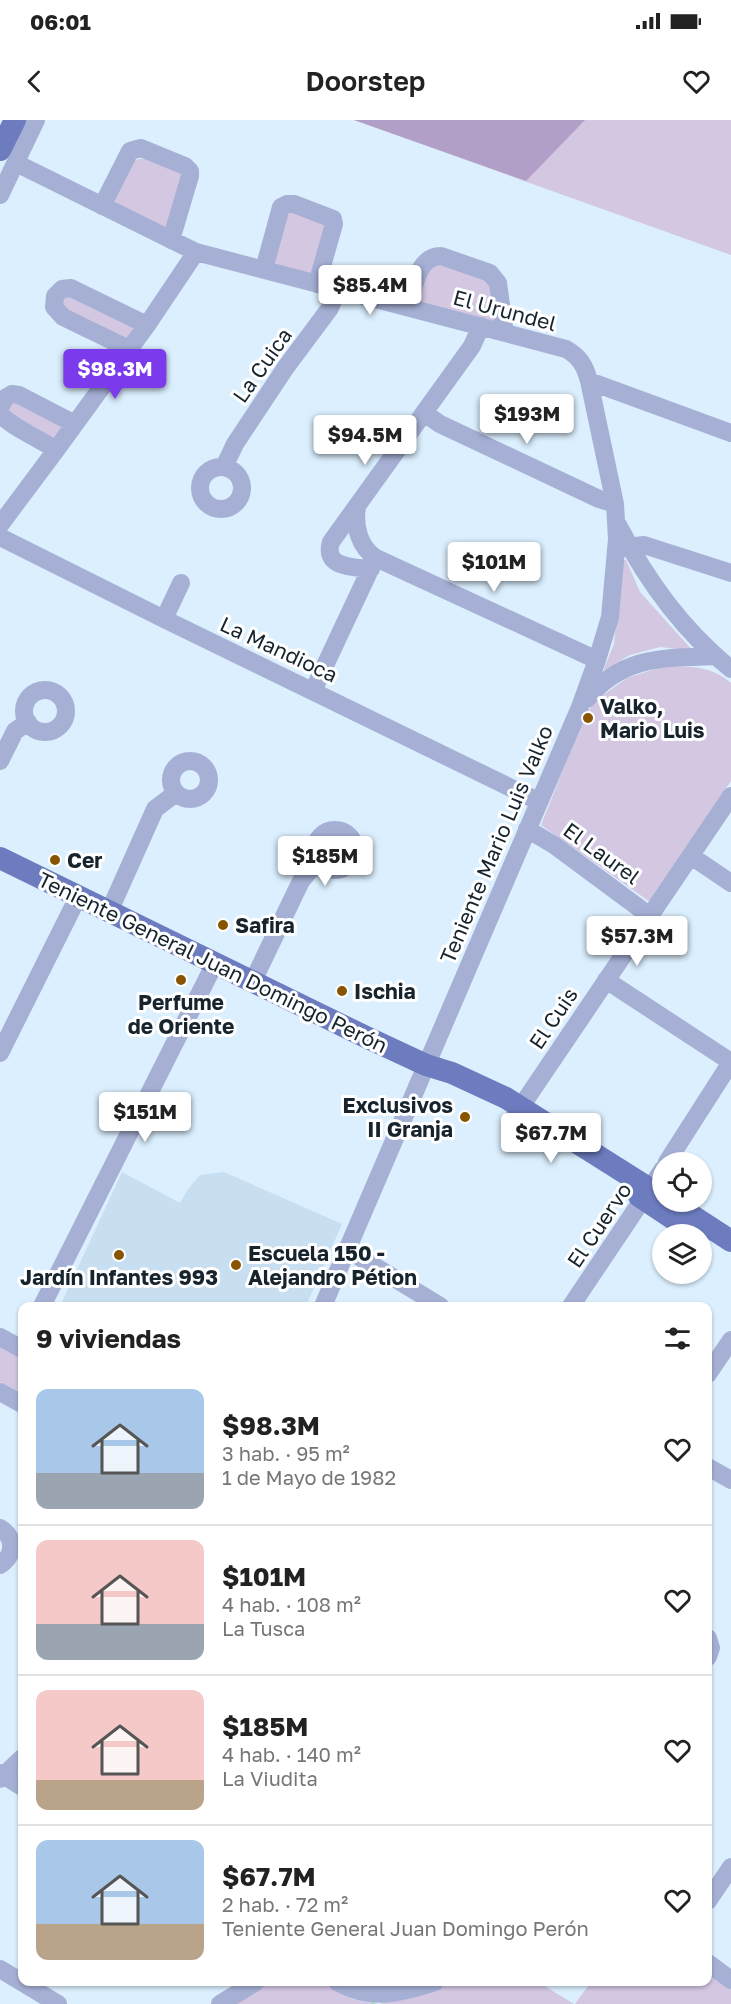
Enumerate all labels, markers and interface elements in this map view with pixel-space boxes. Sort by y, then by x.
text: 06:01 [30,8,91,35]
icon: back [18,65,51,98]
text: Doorstep [306,65,425,97]
icon: heart [680,65,713,98]
pin: $85.4M [321,265,419,316]
text: $85.4M [332,272,408,296]
street label: El Urundel [451,284,559,336]
street label: La Cuica [227,323,297,407]
pin: $98.3M [66,349,164,400]
text: $98.3M [77,356,153,380]
pin: $193M [485,394,569,445]
text: $193M [494,401,560,425]
pin: $94.5M [316,415,414,466]
text: $94.5M [328,422,403,446]
pin: $101M [452,542,536,593]
text: $101M [462,549,526,573]
street label: La Mandioca [216,610,342,688]
place label: Valko, Mario Luis [600,693,705,743]
marker: Valko, Mario Luis [581,711,595,725]
street label: Teniente Mario Luis Valko [434,721,558,967]
street label: El Laurel [559,816,645,890]
pin: $185M [283,836,367,887]
text: $185M [292,843,358,867]
place label: Cer [67,847,103,873]
marker: Cer [48,853,62,867]
street label: Teniente General Juan Domingo Perón [34,866,392,1058]
place label: Safira [235,912,295,938]
pin: $57.3M [588,916,686,967]
marker: Safira [216,918,230,932]
text: $57.3M [601,923,673,947]
marker: Perfume de Oriente [174,973,188,987]
place label: Ischia [354,978,416,1004]
street label: El Cuis [523,982,583,1054]
marker: Ischia [335,984,349,998]
place label: Perfume de Oriente [128,989,234,1039]
pin: $151M [103,1092,187,1143]
place label: Exclusivos II Granja [342,1092,453,1142]
text: $151M [113,1099,177,1123]
marker: Exclusivos II Granja [458,1110,472,1124]
pin: $67.7M [502,1113,600,1164]
text: $67.7M [515,1120,587,1144]
map controls [652,1152,712,1284]
button: locate [652,1152,712,1212]
street label: El Cuervo [561,1178,637,1272]
button: layers [652,1224,712,1284]
place label: Escuela 150 - Alejandro Pétion [248,1240,417,1290]
marker: Jardín Infantes 993 [112,1248,126,1262]
marker: Escuela 150 - Alejandro Pétion [229,1258,243,1272]
place label: Jardín Infantes 993 [20,1264,218,1290]
icon: filters [661,1322,694,1355]
text: 9 viviendas [36,1323,181,1354]
text: $98.3M [222,1410,320,1441]
icon: home [84,1413,156,1485]
icon: heart [661,1433,694,1466]
text: 3 hab. · 95 m² [222,1441,350,1465]
text: 1 de Mayo de 1982 [222,1465,396,1489]
text: $101M [222,1561,306,1592]
icon: home [84,1564,156,1636]
icon: heart [661,1584,694,1617]
text: 4 hab. · 108 m² [222,1592,361,1616]
text: La Tusca [222,1616,305,1640]
text: $185M [222,1711,308,1742]
icon: home [84,1714,156,1786]
icon: heart [661,1734,694,1767]
text: 4 hab. · 140 m² [222,1742,361,1766]
text: La Viudita [222,1766,318,1790]
text: $67.7M [222,1861,316,1892]
icon: home [84,1864,156,1936]
icon: heart [661,1884,694,1917]
text: 2 hab. · 72 m² [222,1892,348,1916]
text: Teniente General Juan Domingo Perón [222,1916,589,1940]

